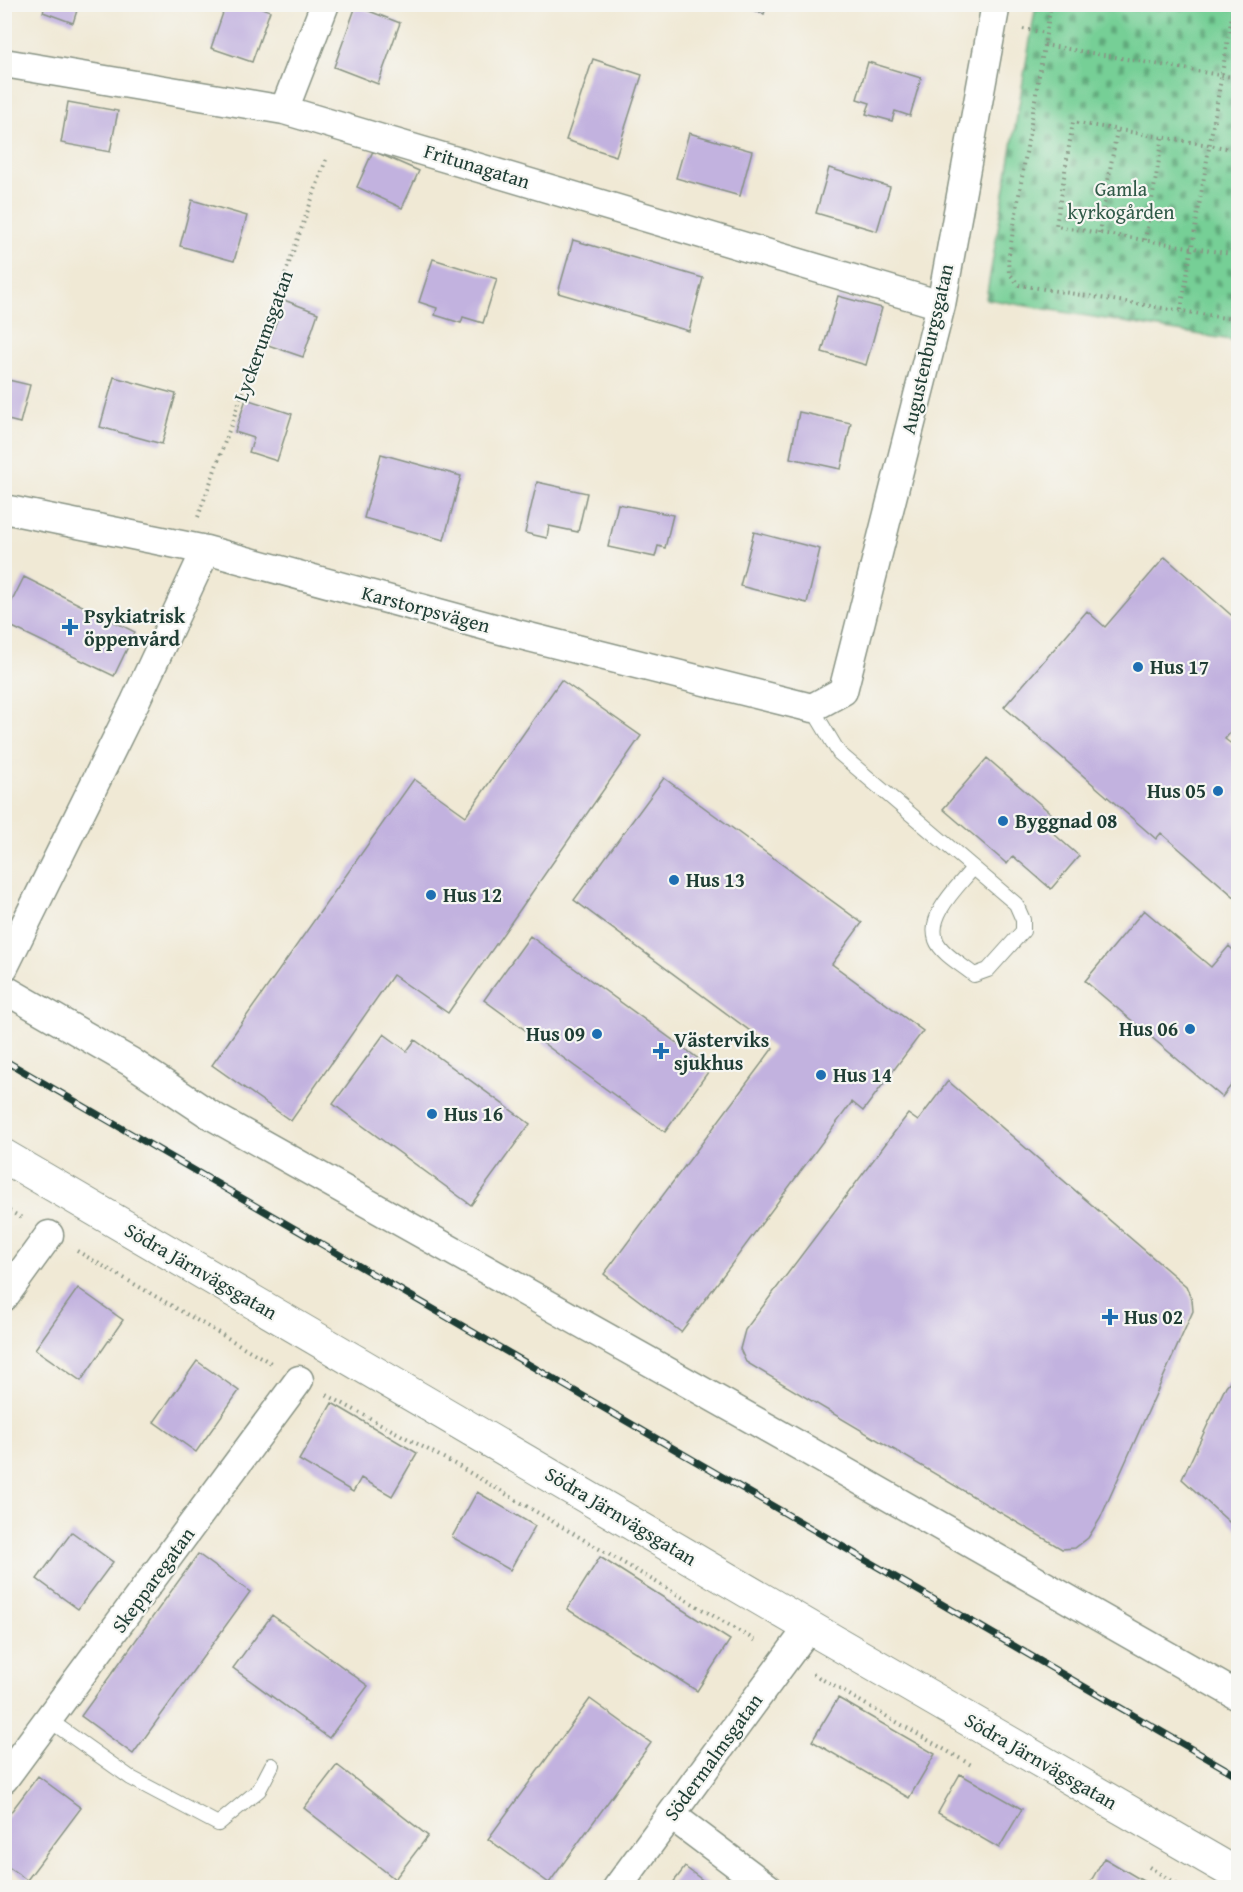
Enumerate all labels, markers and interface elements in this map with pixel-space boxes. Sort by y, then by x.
street label: Fritunagatan [421,136,534,195]
park label: Gamla kyrkogården [1067,174,1175,226]
street label: Augustenburgsgatan [893,261,960,437]
street label: Lyckerumsgatan [225,266,300,406]
street label: Karstorpsvägen [359,577,493,640]
place label: Psykiatrisk öppenvård [84,601,186,653]
marker: Psykiatrisk öppenvård [61,618,79,636]
place label: Hus 17 [1150,652,1209,681]
marker: Hus 17 [1131,660,1145,674]
place label: Hus 05 [1147,776,1206,805]
marker: Hus 05 [1211,784,1225,798]
place label: Byggnad 08 [1015,806,1117,835]
marker: Byggnad 08 [996,814,1010,828]
place label: Hus 13 [686,865,745,894]
marker: Hus 13 [667,873,681,887]
place label: Hus 12 [443,880,502,909]
marker: Hus 12 [424,888,438,902]
place label: Hus 06 [1119,1014,1178,1043]
place label: Hus 09 [526,1019,585,1048]
marker: Hus 06 [1183,1022,1197,1036]
place label: Västerviks sjukhus [674,1025,769,1077]
marker: Hus 09 [590,1027,604,1041]
marker: Västerviks sjukhus [652,1042,670,1060]
place label: Hus 14 [833,1060,892,1089]
marker: Hus 14 [814,1068,828,1082]
place label: Hus 16 [444,1099,503,1128]
marker: Hus 16 [425,1107,439,1121]
street label: Södra Järnvägsgatan [119,1215,283,1326]
place label: Hus 02 [1124,1302,1183,1331]
marker: Hus 02 [1101,1308,1119,1326]
street label: Södra Järnvägsgatan [540,1459,703,1572]
street label: Skepparegatan [104,1521,201,1639]
street label: Södermalmsgatan [656,1687,769,1826]
street label: Södra Järnvägsgatan [959,1705,1123,1816]

